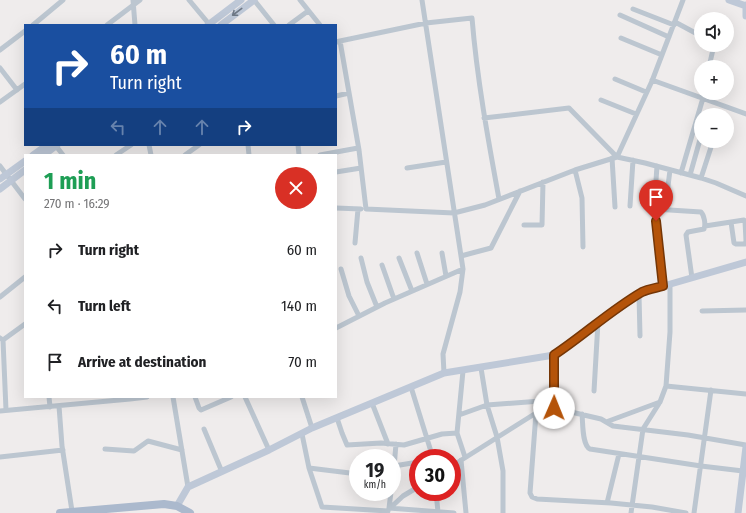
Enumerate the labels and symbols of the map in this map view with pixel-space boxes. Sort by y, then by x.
one-way arrow [232,8,243,17]
pin [639,180,673,221]
position arrow [533,387,575,429]
speed limit sign: 30 [409,449,461,501]

